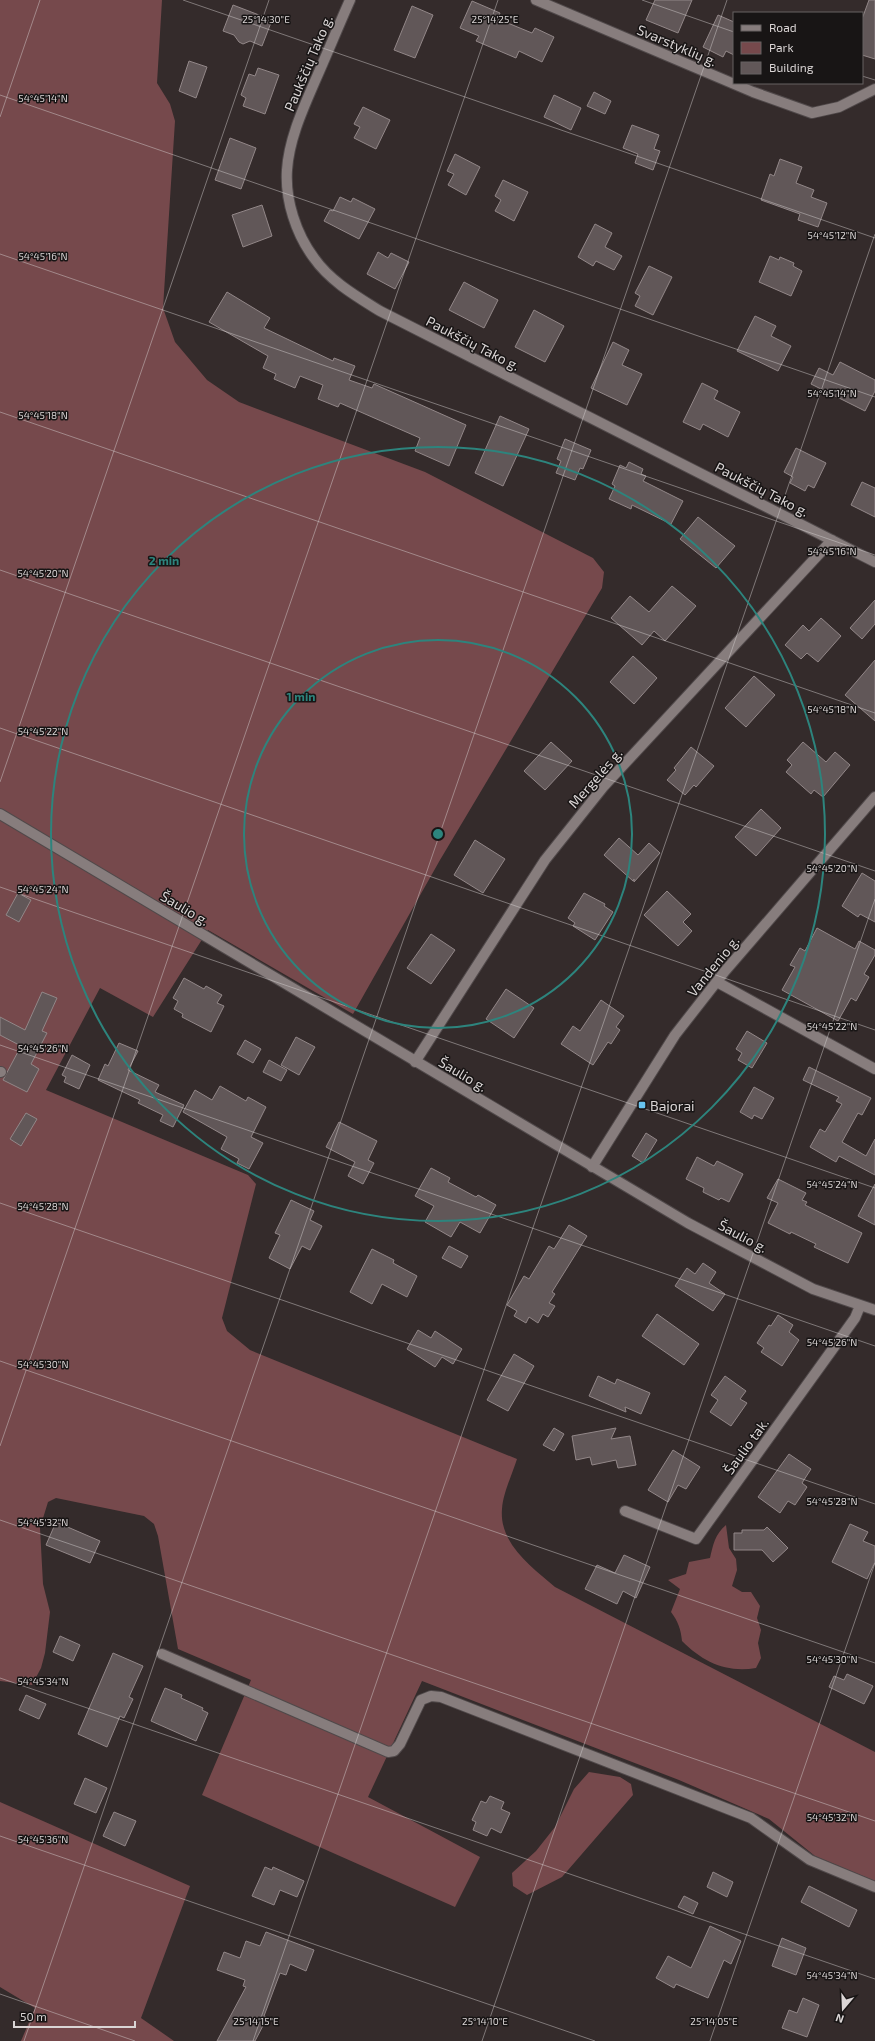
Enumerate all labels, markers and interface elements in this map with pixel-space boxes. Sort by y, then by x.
street label: Paukščių Tako g. [280,12,336,114]
legend [733,12,863,84]
text: 25°14'30"E [242,13,290,25]
text: 25°14'25"E [472,13,519,25]
text: Road [769,20,797,34]
street label: Svarstyklių g. [634,21,720,69]
text: Park [769,40,794,54]
text: Building [769,60,814,74]
text: 54°45'14"N [18,92,68,104]
text: 54°45'12"N [808,229,856,241]
text: 54°45'16"N [18,250,68,262]
street label: Paukščių Tako g. [423,312,523,374]
text: 54°45'14"N [807,387,857,399]
text: 54°45'18"N [18,409,68,421]
street label: Paukščių Tako g. [712,458,812,520]
text: 54°45'16"N [807,545,857,557]
text: 2 min [149,553,179,567]
text: 54°45'20"N [18,567,68,579]
text: 1 min [287,689,315,703]
text: 54°45'18"N [807,703,857,715]
text: 54°45'22"N [18,725,68,737]
street label: Mergelės g. [564,745,626,811]
centre of rings [431,827,445,841]
text: 54°45'20"N [807,862,857,874]
text: 54°45'24"N [17,883,69,895]
street label: Šaulio g. [158,887,212,929]
street label: Vandenio g. [683,932,743,1000]
text: 54°45'22"N [807,1020,857,1032]
text: 54°45'26"N [18,1042,68,1054]
street label: Šaulio g. [436,1053,490,1095]
place label: Bajorai [650,1097,695,1114]
marker: Bajorai [637,1100,647,1110]
text: 54°45'24"N [806,1178,858,1190]
text: 54°45'28"N [17,1200,69,1212]
street label: Šaulio g. [716,1216,770,1256]
text: 54°45'26"N [807,1336,857,1348]
text: 54°45'30"N [18,1358,68,1370]
street label: Šaulio tak. [720,1415,772,1477]
text: 54°45'28"N [806,1495,858,1507]
text: 54°45'32"N [18,1516,68,1528]
text: 54°45'30"N [807,1653,857,1665]
text: 54°45'34"N [18,1675,69,1687]
text: 54°45'32"N [807,1811,857,1823]
text: 54°45'36"N [18,1833,68,1845]
text: 54°45'34"N [807,1969,858,1981]
north arrow [823,1989,863,2029]
scale bar [14,2003,135,2029]
text: 50 m [20,2009,47,2023]
text: N [834,2011,845,2026]
text: 25°14'15"E [233,2015,279,2027]
text: 25°14'10"E [462,2015,508,2027]
text: 25°14'05"E [690,2015,738,2027]

